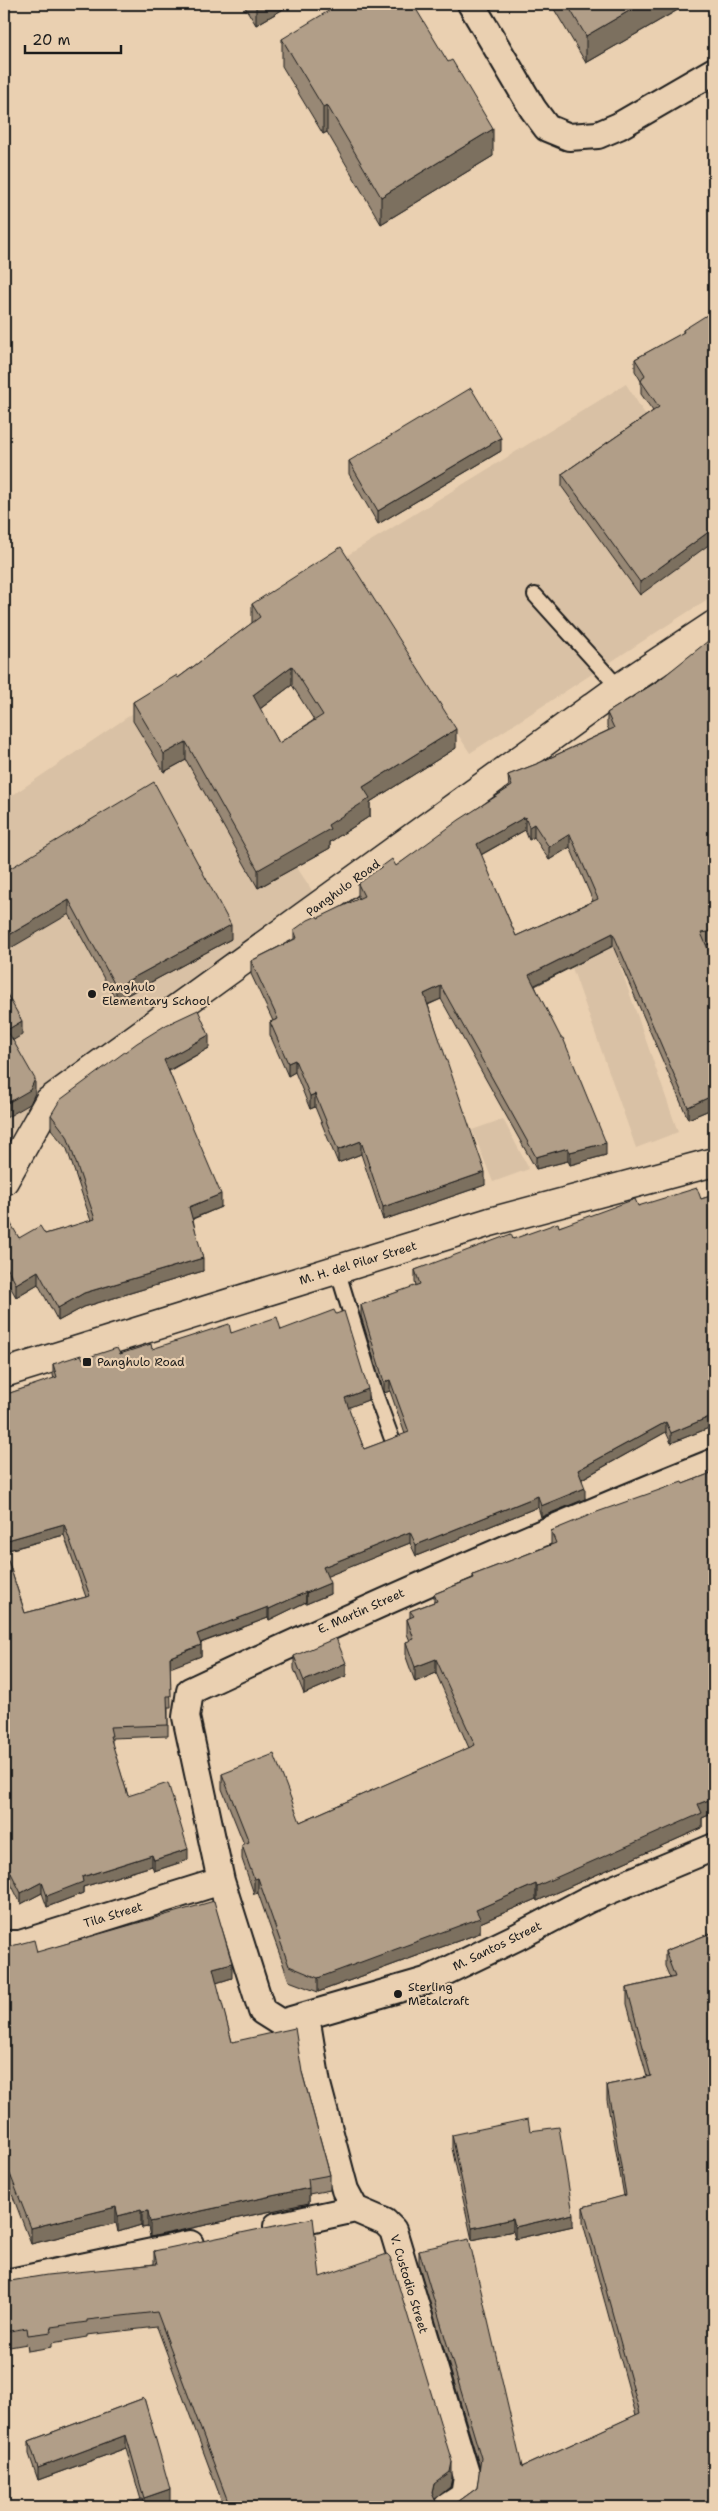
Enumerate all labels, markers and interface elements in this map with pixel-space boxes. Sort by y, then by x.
scale bar [25,22,121,54]
text: 20 m [32,30,71,50]
street label: Panghulo Road [303,856,383,920]
place label: Panghulo Elementary School [102,979,210,1009]
marker: Panghulo Elementary School [86,988,98,1000]
street label: M. H. del Pilar Street [297,1238,419,1288]
place label: Panghulo Road [97,1354,185,1370]
marker: Panghulo Road [81,1356,93,1368]
street label: E. Martin Street [315,1585,407,1637]
street label: Tila Street [82,1898,144,1932]
street label: M. Santos Street [450,1918,544,1974]
place label: Sterling Metalcraft [408,1979,470,2009]
marker: Sterling Metalcraft [392,1988,404,2000]
street label: V. Custodio Street [386,2232,432,2336]

